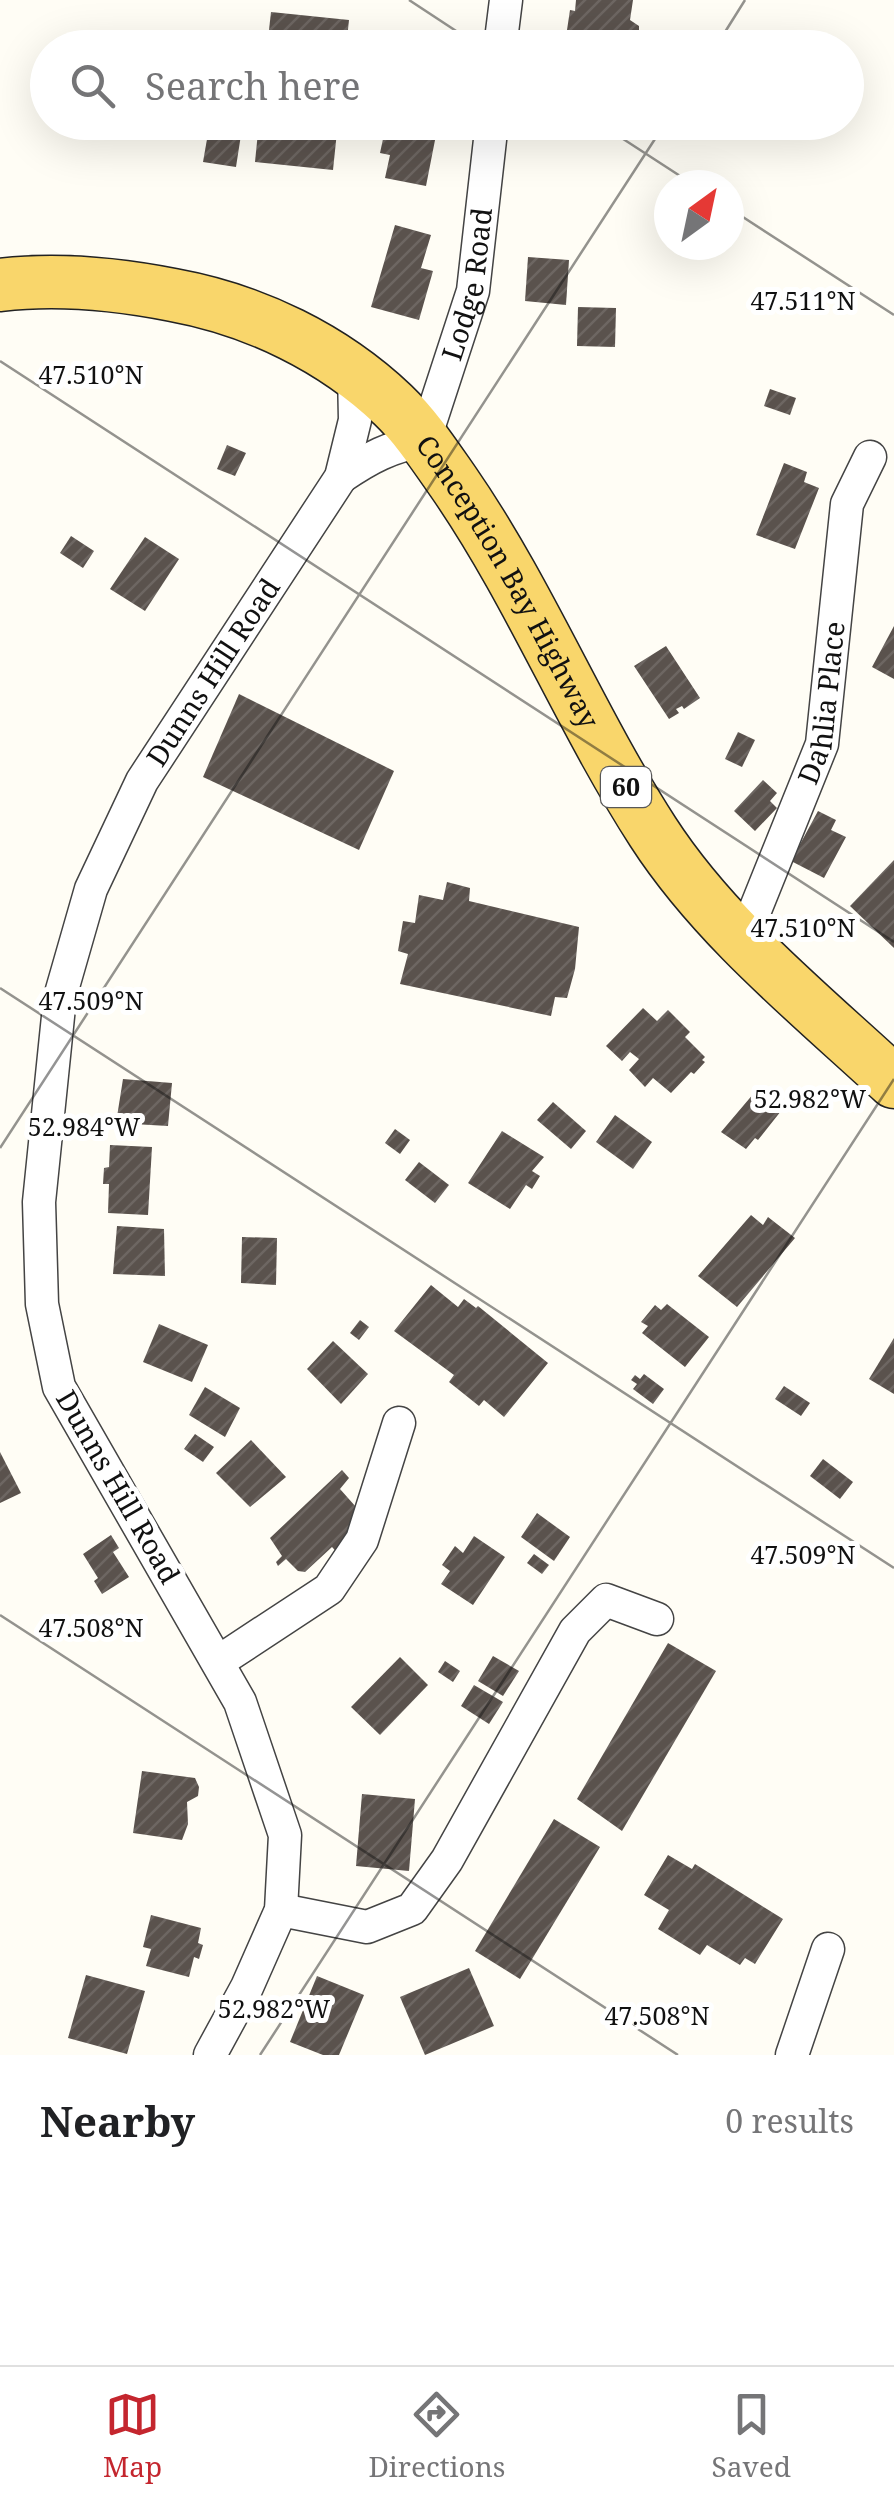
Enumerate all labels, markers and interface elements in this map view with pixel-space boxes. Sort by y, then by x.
search box [30,30,864,140]
icon: search [65,58,120,113]
text: Search here [145,59,361,111]
north arrow [654,170,744,260]
street label: Lodge Road [432,206,500,365]
text: 47.511°N [750,283,856,317]
text: 47.510°N [38,357,144,391]
street label: Conception Bay Highway [408,427,609,735]
street label: Dunns Hill Road [137,570,288,773]
street label: Dahlia Place [788,620,853,789]
road number: 60 [601,767,651,807]
text: 47.510°N [750,910,856,944]
text: 47.509°N [38,983,144,1017]
text: 52.982°W [754,1081,866,1115]
text: 52.984°W [28,1109,140,1143]
street label: Dunns Hill Road [48,1383,190,1590]
text: 47.509°N [750,1537,856,1571]
text: 47.508°N [38,1610,144,1644]
text: 52.982°W [218,1991,330,2025]
text: 47.508°N [604,1998,710,2032]
text: Nearby [40,2092,195,2149]
text: 0 results [725,2099,854,2142]
tab: Map [103,2387,162,2485]
tab: Directions [368,2387,505,2485]
tab: Saved [712,2387,791,2485]

